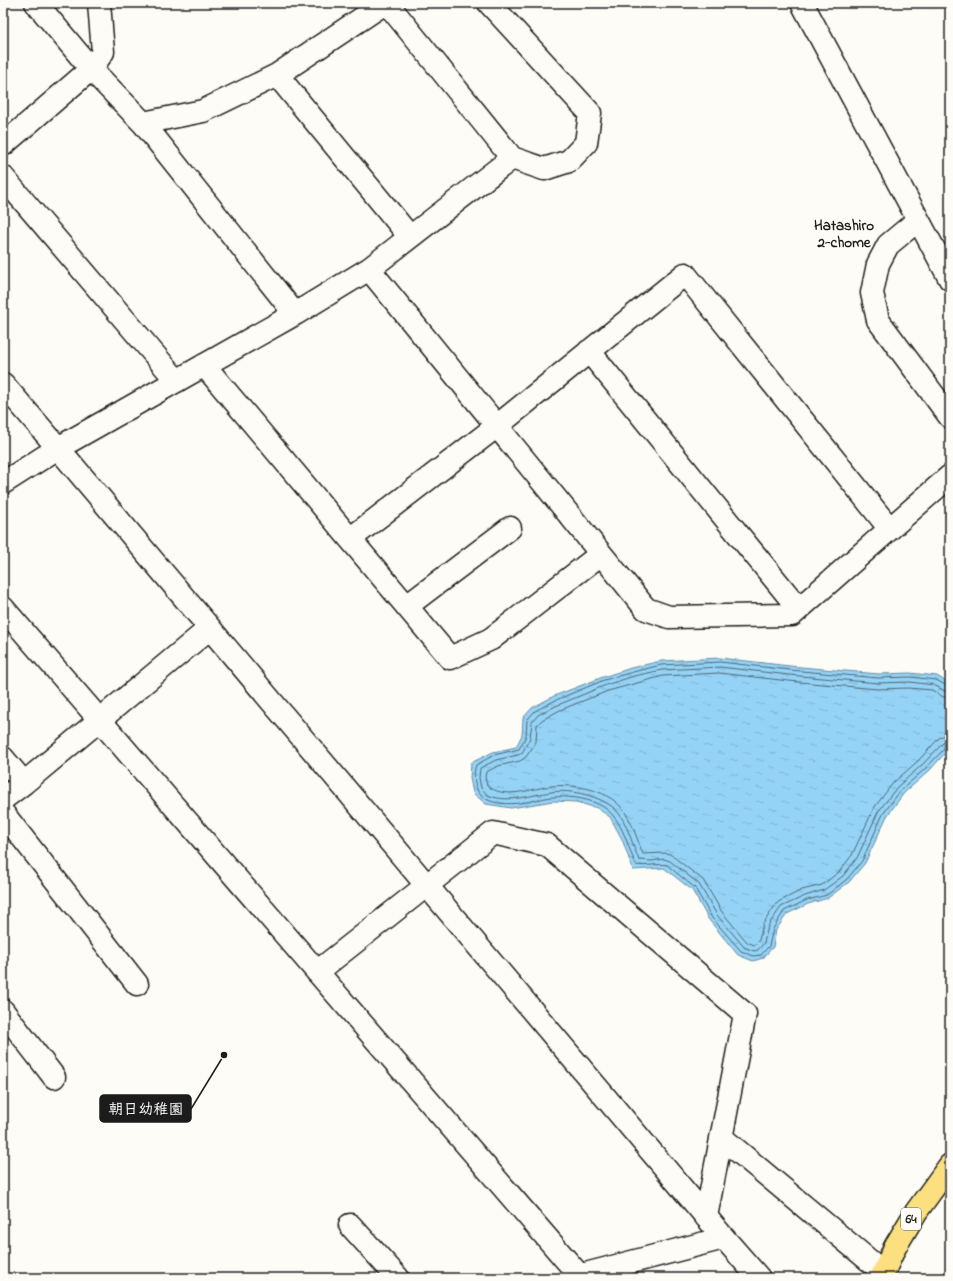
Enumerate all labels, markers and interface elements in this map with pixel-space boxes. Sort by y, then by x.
district label: Hatashiro 2-chome [814,215,874,254]
callout: 朝日幼稚園 [100,1095,191,1122]
text: 朝日幼稚園 [108,1099,184,1121]
road number: 64 [901,1208,921,1230]

